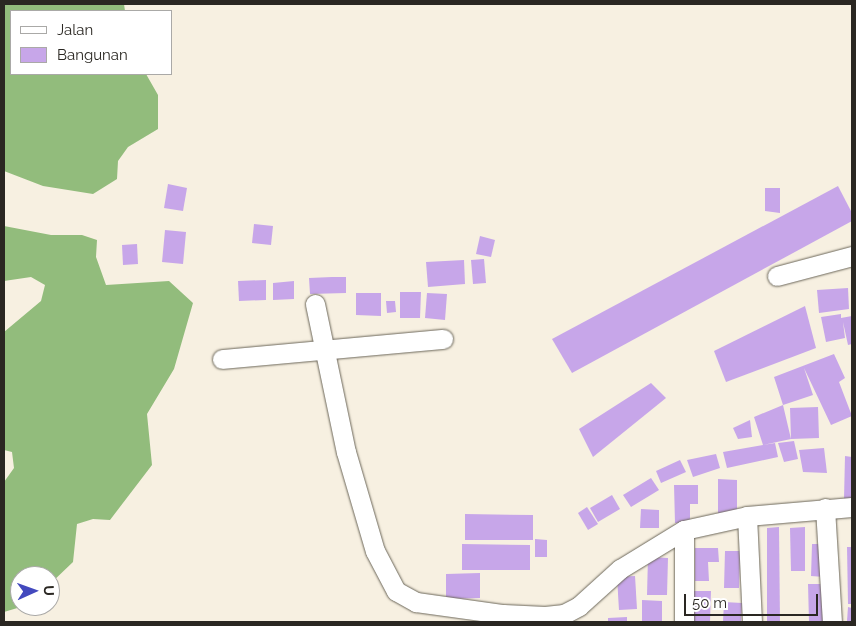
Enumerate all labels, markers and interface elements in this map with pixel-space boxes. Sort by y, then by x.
legend [10,10,172,75]
text: Jalan [57,21,93,39]
text: Bangunan [57,46,128,64]
north arrow [10,566,60,616]
scale bar [686,584,820,616]
text: U [41,585,57,596]
text: 50 m [692,594,727,612]

